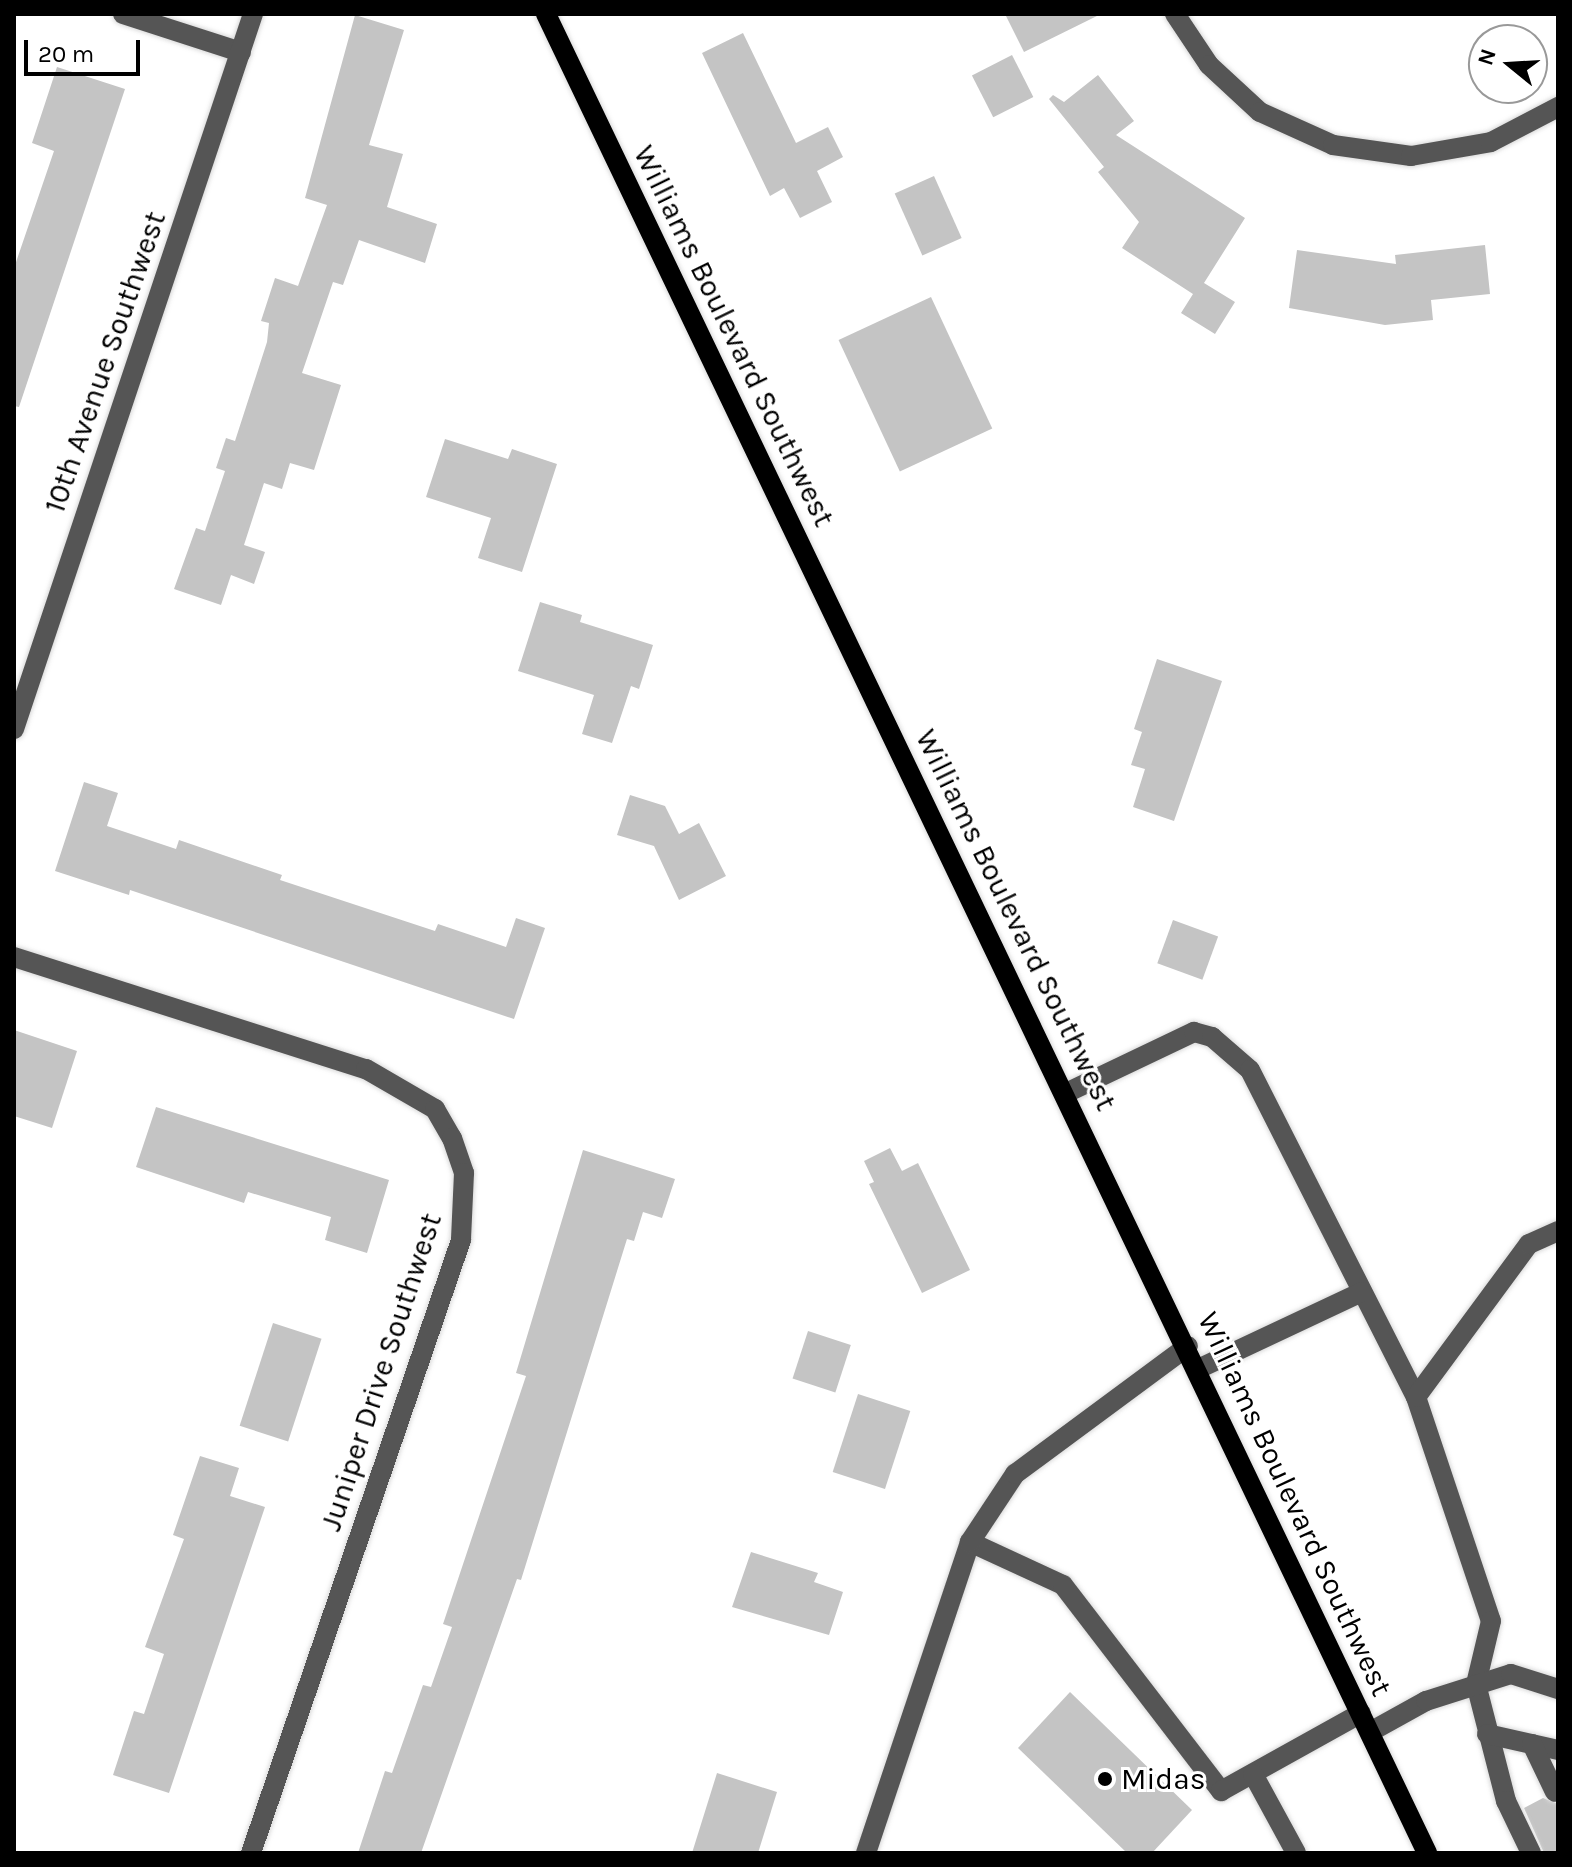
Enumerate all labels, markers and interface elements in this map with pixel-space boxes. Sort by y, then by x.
scale bar [28,24,144,74]
north arrow [1468,24,1548,104]
text: 20 m [38,40,94,68]
text: N [1472,46,1502,69]
street label: Williams Boulevard Southwest [626,140,842,532]
street label: 10th Avenue Southwest [36,207,174,517]
street label: Williams Boulevard Southwest [908,724,1124,1116]
street label: Juniper Drive Southwest [313,1209,449,1535]
street label: Williams Boulevard Southwest [1190,1306,1400,1702]
place label: Midas [1121,1761,1205,1797]
marker: Midas [1096,1770,1114,1788]

